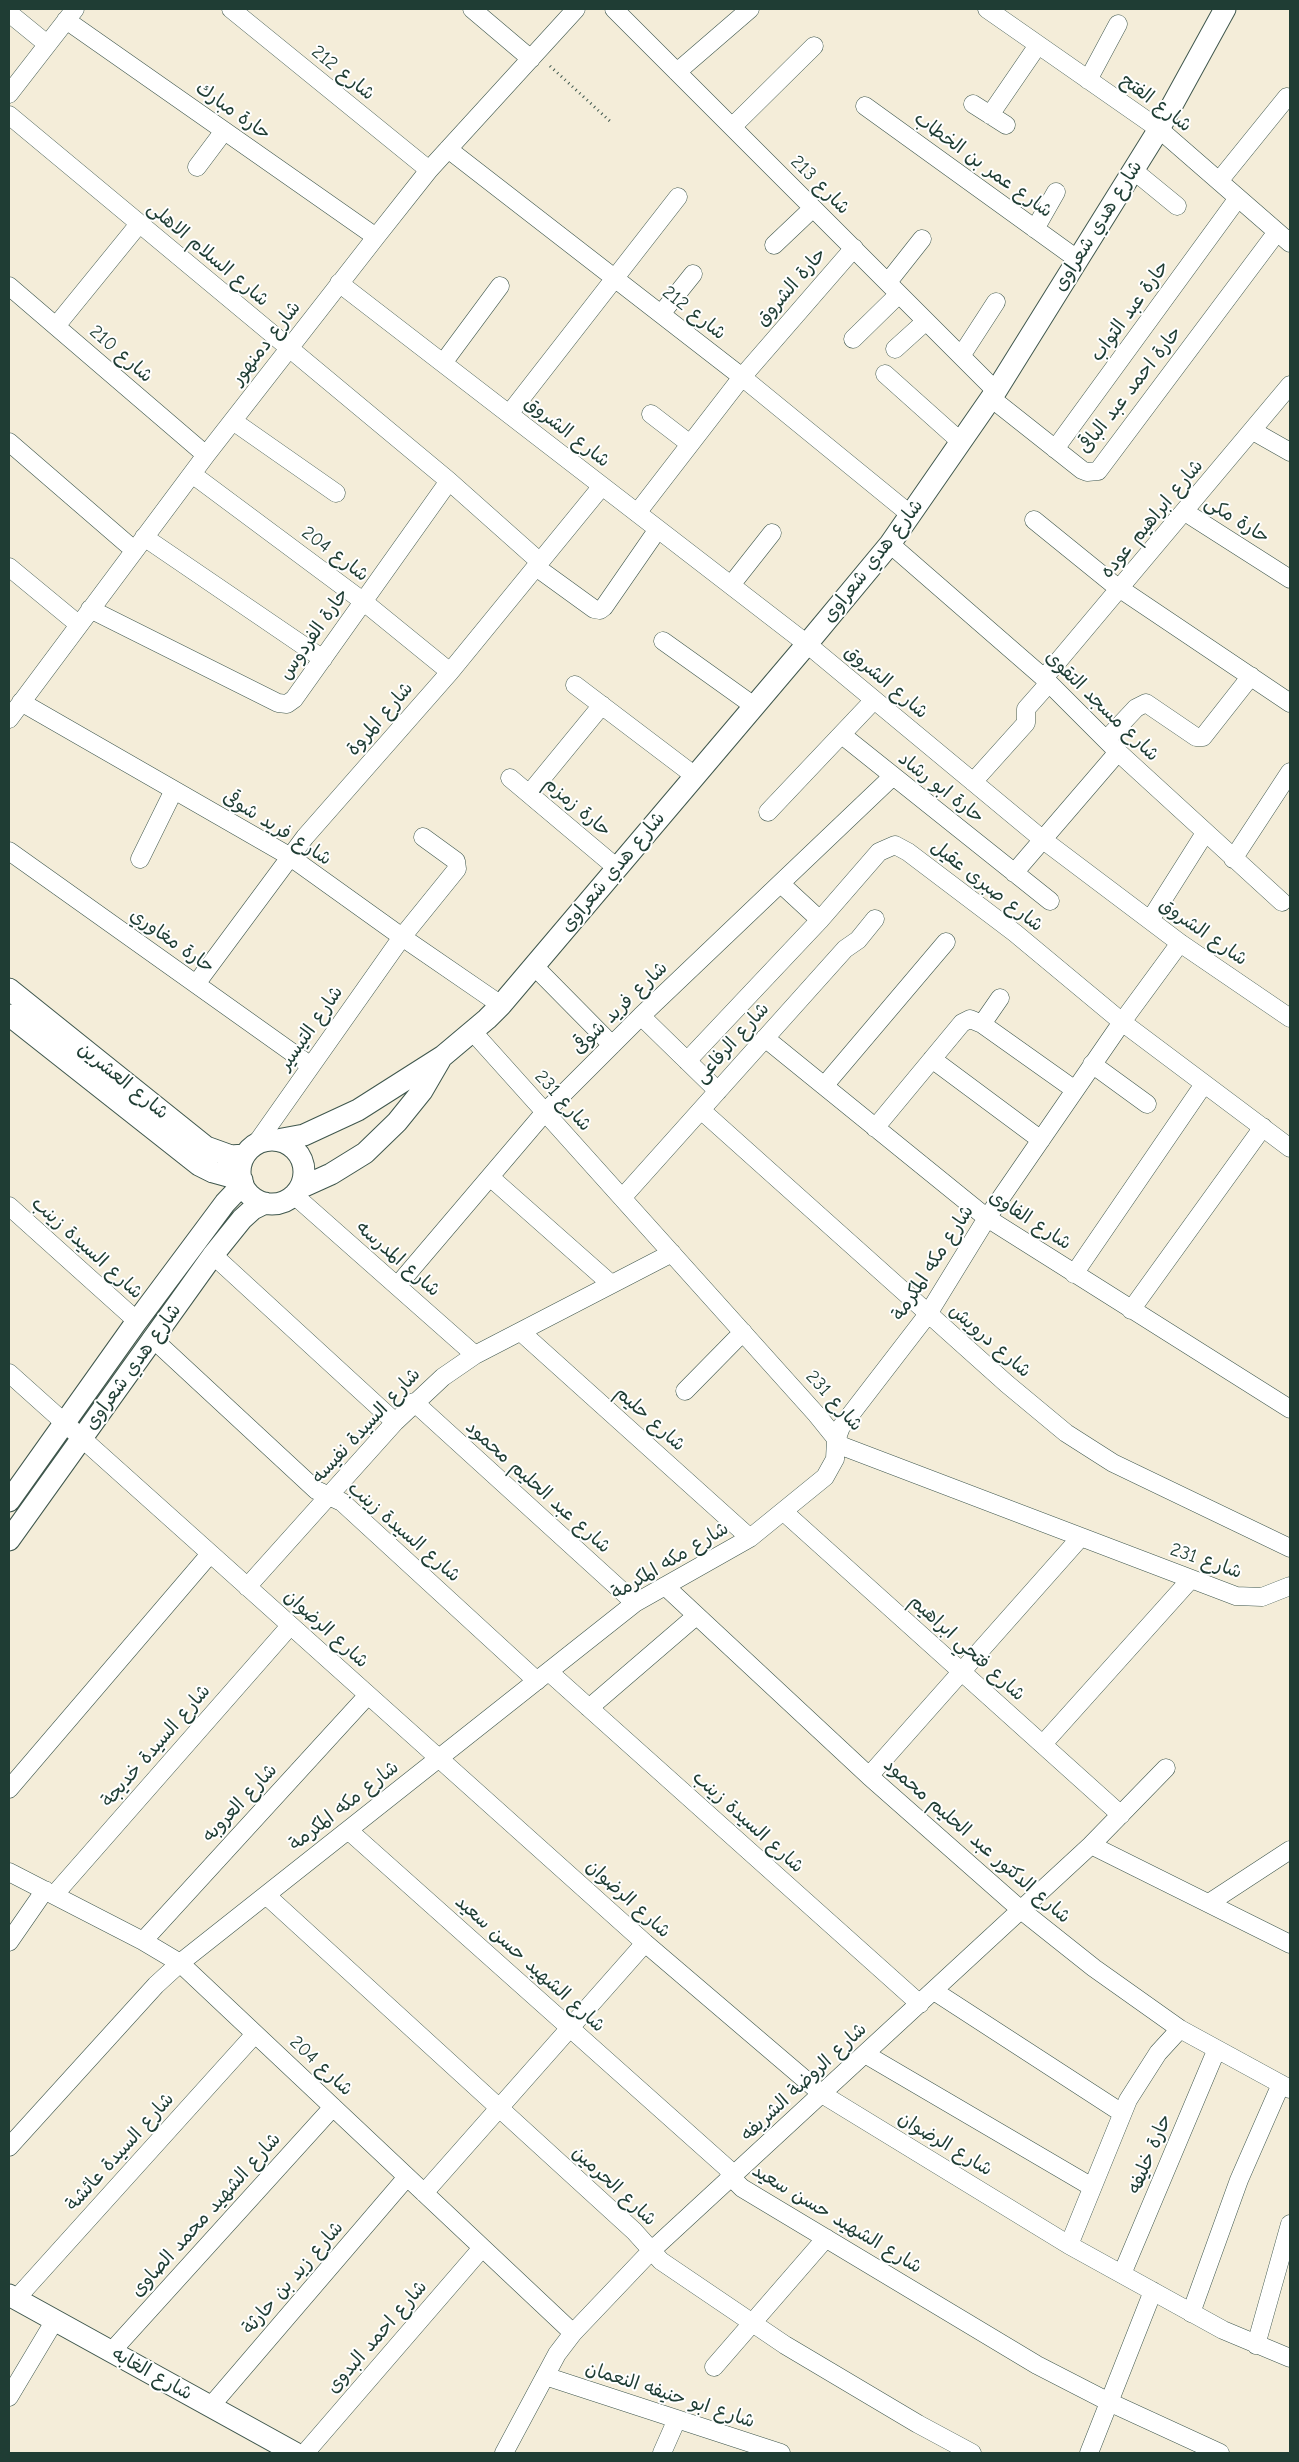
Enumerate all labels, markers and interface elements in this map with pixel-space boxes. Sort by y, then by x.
street label: شارع 212 [307,41,379,105]
street label: شارع الفتح [1116,69,1196,137]
street label: حارة مبارك [191,77,275,145]
street label: شارع عمر بن الخطاب [909,107,1057,223]
street label: شارع 213 [786,151,854,219]
street label: شارع هدي شعراوى [1049,156,1147,296]
street label: شارع السلام الاهلى [143,196,273,312]
street label: حارة الشروق [751,243,831,331]
street label: حارة عبد التواب [1086,256,1174,366]
street label: شارع 212 [657,281,731,345]
street label: شارع دمنهور [226,296,306,390]
street label: شارع 210 [85,320,157,388]
street label: حارة احمد عبد الباقى [1073,322,1187,458]
street label: شارع الشروق [520,391,614,473]
street label: شارع ابراهيم عوده [1096,455,1208,583]
street label: حارة مكى [1200,491,1274,549]
street label: شارع هدي شعراوى [818,495,928,627]
street label: شارع 204 [297,521,373,587]
street label: حارة الفردوس [274,584,354,684]
street label: شارع الشروق [839,640,933,724]
street label: شارع مسجد التقوى [1040,646,1164,766]
street label: شارع المروة [342,677,418,761]
street label: حارة ابو رشاد [893,747,989,829]
street label: حارة زمزم [539,772,615,842]
street label: شارع فريد شوقى [218,785,336,871]
street label: شارع هدي شعراوى [556,807,670,937]
street label: شارع صبرى عقيل [926,835,1048,937]
street label: شارع الشروق [1154,893,1252,971]
street label: حارة مغاوري [125,904,219,978]
street label: شارع فريد شوقى [567,957,673,1059]
street label: شارع التيسير [274,982,348,1074]
street label: شارع الرفاعى [690,998,774,1088]
street label: شارع العشرين [73,1038,173,1124]
street label: شارع 231 [530,1066,596,1136]
street label: شارع الفاوى [984,1185,1076,1255]
street label: شارع السيدة زينب [27,1192,147,1304]
street label: شارع مكه المكرمة [887,1201,979,1325]
street label: شارع المدرسه [351,1216,445,1302]
street label: شارع درويش [944,1299,1036,1383]
street label: شارع هدي شعراوى [80,1300,186,1434]
street label: شارع السيدة نفيسه [306,1363,426,1489]
street label: شارع 231 [801,1366,867,1436]
street label: شارع حليم [610,1382,690,1456]
street label: شارع عبد الحليم محمود [461,1416,615,1558]
street label: شارع السيدة زينب [343,1477,465,1587]
street label: شارع مكه المكرمة [607,1517,733,1605]
street label: شارع 231 [1167,1538,1245,1584]
street label: شارع الرضوان [279,1585,373,1673]
street label: شارع فتحي ابراهيم [904,1590,1030,1706]
street label: شارع السيدة خديجة [96,1680,216,1812]
street label: شارع الدكتور عبد الحليم محمود [879,1754,1075,1928]
street label: شارع مكه المكرمة [285,1756,403,1856]
street label: شارع العروبه [198,1759,282,1847]
street label: شارع السيدة زينب [688,1766,808,1878]
street label: شارع الرضوان [581,1855,675,1943]
street label: شارع الشهيد حسن سعيد [450,1891,610,2037]
street label: شارع الروضة الشريفه [736,2018,872,2146]
street label: شارع 204 [285,2031,357,2101]
street label: شارع السيدة عائشة [61,2088,179,2216]
street label: شارع الرضوان [894,2107,996,2181]
street label: حارة خليفه [1123,2111,1177,2197]
street label: شارع الشهيد محمد الصاوى [126,2128,286,2302]
street label: شارع الحرمين [567,2141,661,2231]
street label: شارع الشهيد حسن سعيد [748,2159,926,2279]
street label: شارع زيد بن حارثة [238,2217,348,2339]
street label: شارع احمد البدوى [322,2276,432,2398]
street label: شارع الغابه [108,2343,196,2405]
street label: شارع ابو حنيفه النعمان [582,2357,758,2433]

